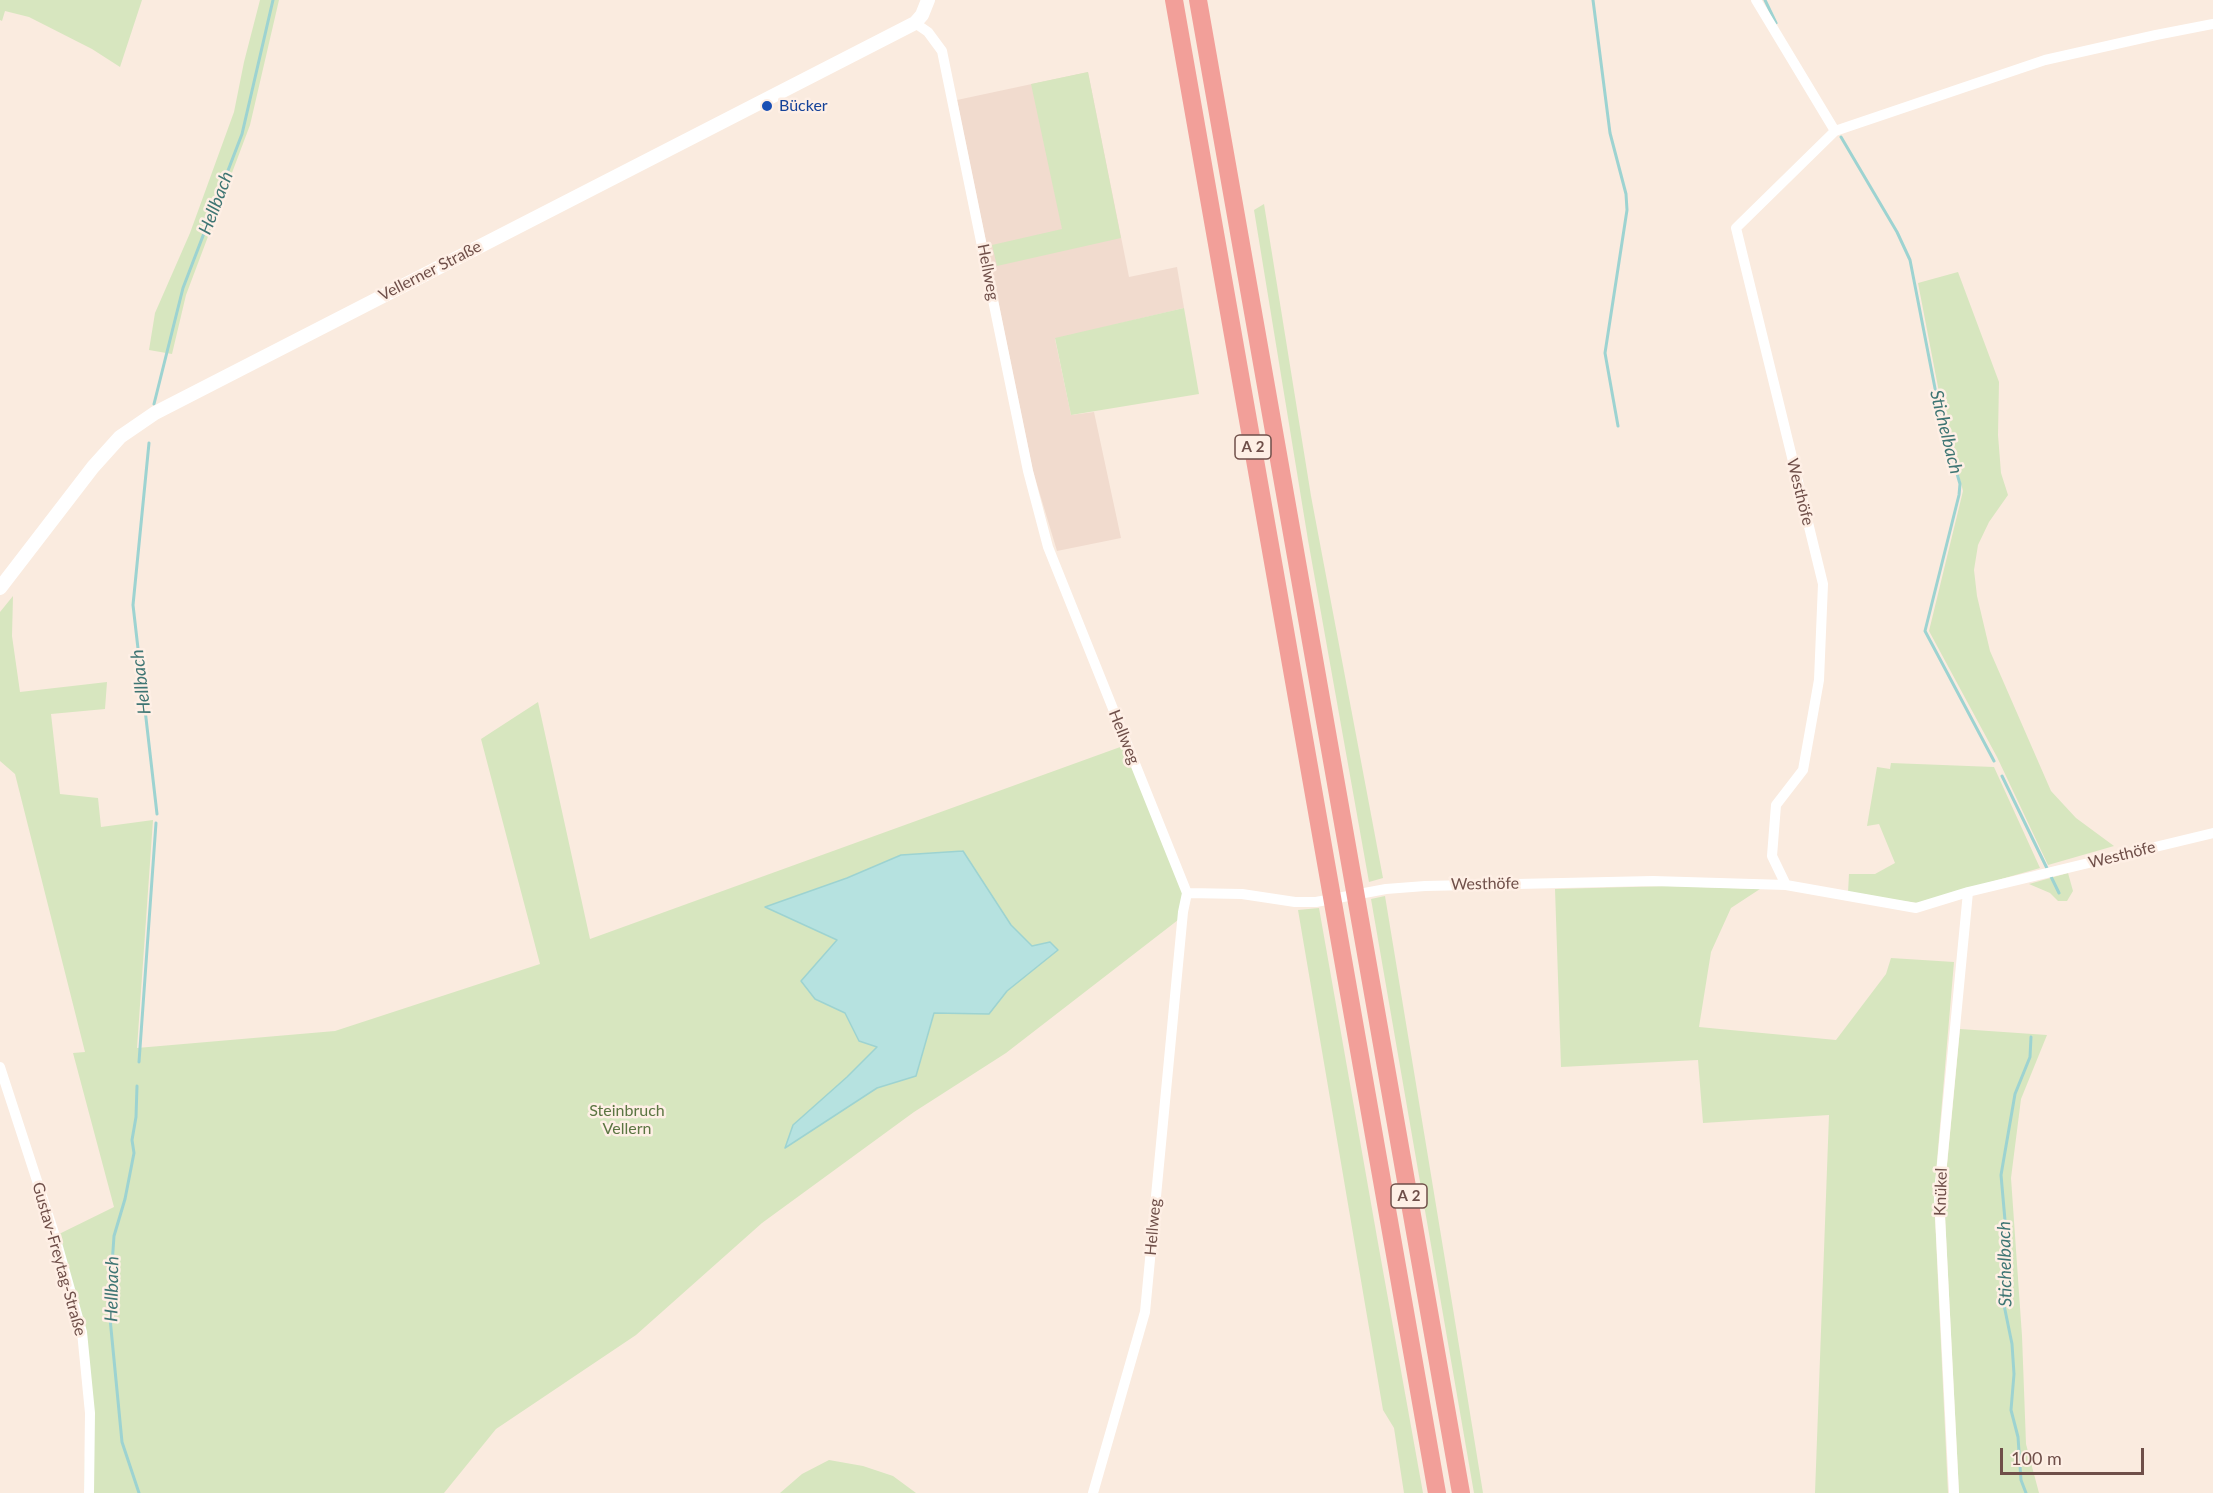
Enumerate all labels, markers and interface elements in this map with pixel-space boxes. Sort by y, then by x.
place label: Bücker [779,96,828,116]
marker: Bücker [760,99,774,113]
water label: Hellbach [194,168,238,238]
street label: Vellerner Straße [375,237,485,305]
street label: Hellweg [973,242,1003,302]
water label: Stichelbach [1925,388,1967,476]
road number: A 2 [1235,435,1271,459]
street label: Westhöfe [1782,456,1818,528]
water label: Hellbach [126,648,156,716]
street label: Hellweg [1104,707,1144,767]
street label: Westhöfe [2086,837,2158,873]
street label: Westhöfe [1451,874,1519,894]
park label: Steinbruch Vellern [589,1101,665,1139]
street label: Knükel [1931,1168,1951,1216]
street label: Gustav-Freytag-Straße [28,1180,90,1338]
road number: A 2 [1391,1184,1427,1208]
street label: Hellweg [1141,1198,1165,1256]
water label: Stichelbach [1993,1221,2017,1307]
water label: Hellbach [101,1256,123,1322]
scale bar [2003,1436,2147,1474]
text: 100 m [2011,1447,2062,1469]

